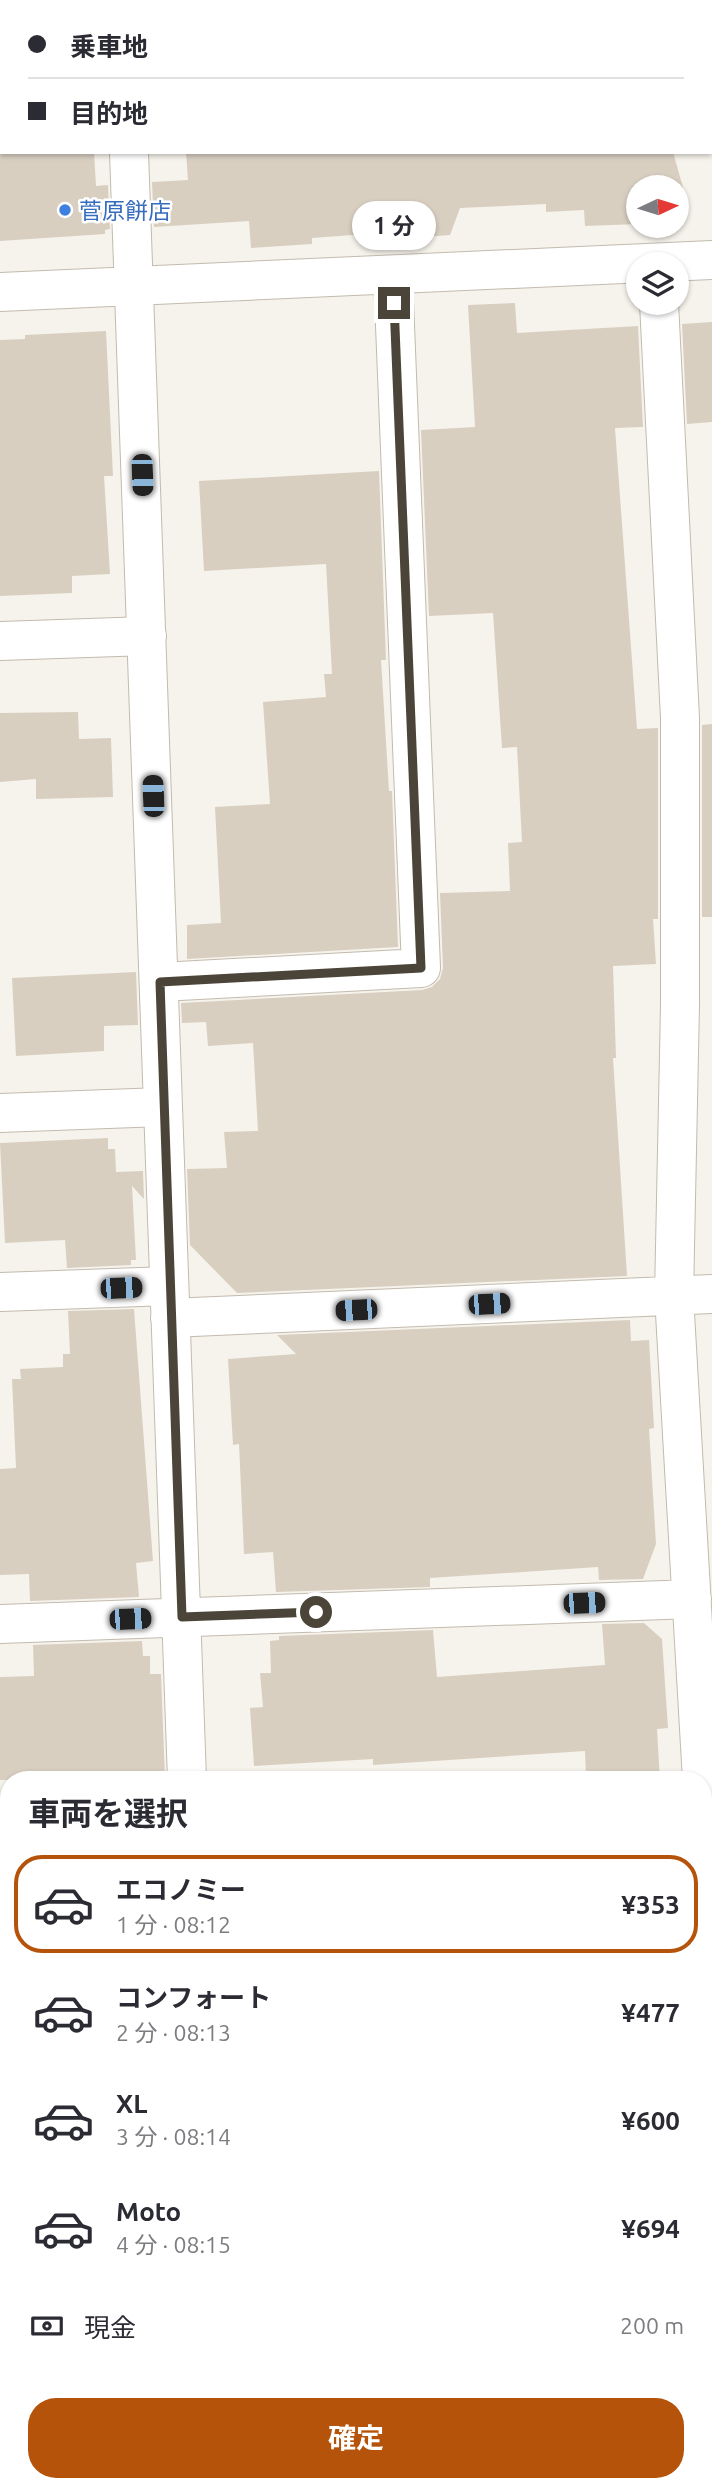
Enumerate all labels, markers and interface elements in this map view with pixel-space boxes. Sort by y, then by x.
text: 乗車地 [70,32,148,61]
text: 目的地 [70,99,148,128]
north arrow [626,175,690,238]
map controls [626,175,689,315]
place label: 菅原餅店 [79,198,171,223]
marker: 菅原餅店 [57,202,73,218]
callout: 1 分 [352,202,436,250]
text: 1 分 [373,213,415,238]
button: layers [626,252,689,315]
route end [378,287,410,319]
car [131,454,154,496]
car [142,775,165,817]
car [100,1277,143,1299]
car [468,1292,511,1316]
car [335,1298,378,1322]
car [563,1592,606,1614]
route start [300,1596,332,1628]
car [109,1608,152,1630]
text: 車両を選択 [28,1795,188,1831]
icon: car [32,1873,95,1936]
text: エコノミー [116,1875,246,1904]
text: ¥353 [621,1890,680,1919]
text: 1 分 · 08:12 [116,1912,231,1937]
icon: car [32,1981,95,2044]
text: コンフォート [116,1983,271,2012]
text: ¥477 [621,1998,680,2027]
text: 2 分 · 08:13 [116,2020,231,2045]
icon: car [32,2089,95,2152]
text: XL [116,2089,147,2118]
text: ¥600 [621,2106,680,2135]
text: 3 分 · 08:14 [116,2124,231,2149]
icon: car [32,2197,95,2260]
text: Moto [116,2197,181,2226]
text: ¥694 [621,2214,680,2243]
text: 4 分 · 08:15 [116,2232,231,2257]
icon: cash [28,2307,66,2345]
text: 現金 [84,2313,136,2342]
text: 200 m [620,2313,684,2338]
button: 確定 [28,2398,684,2478]

